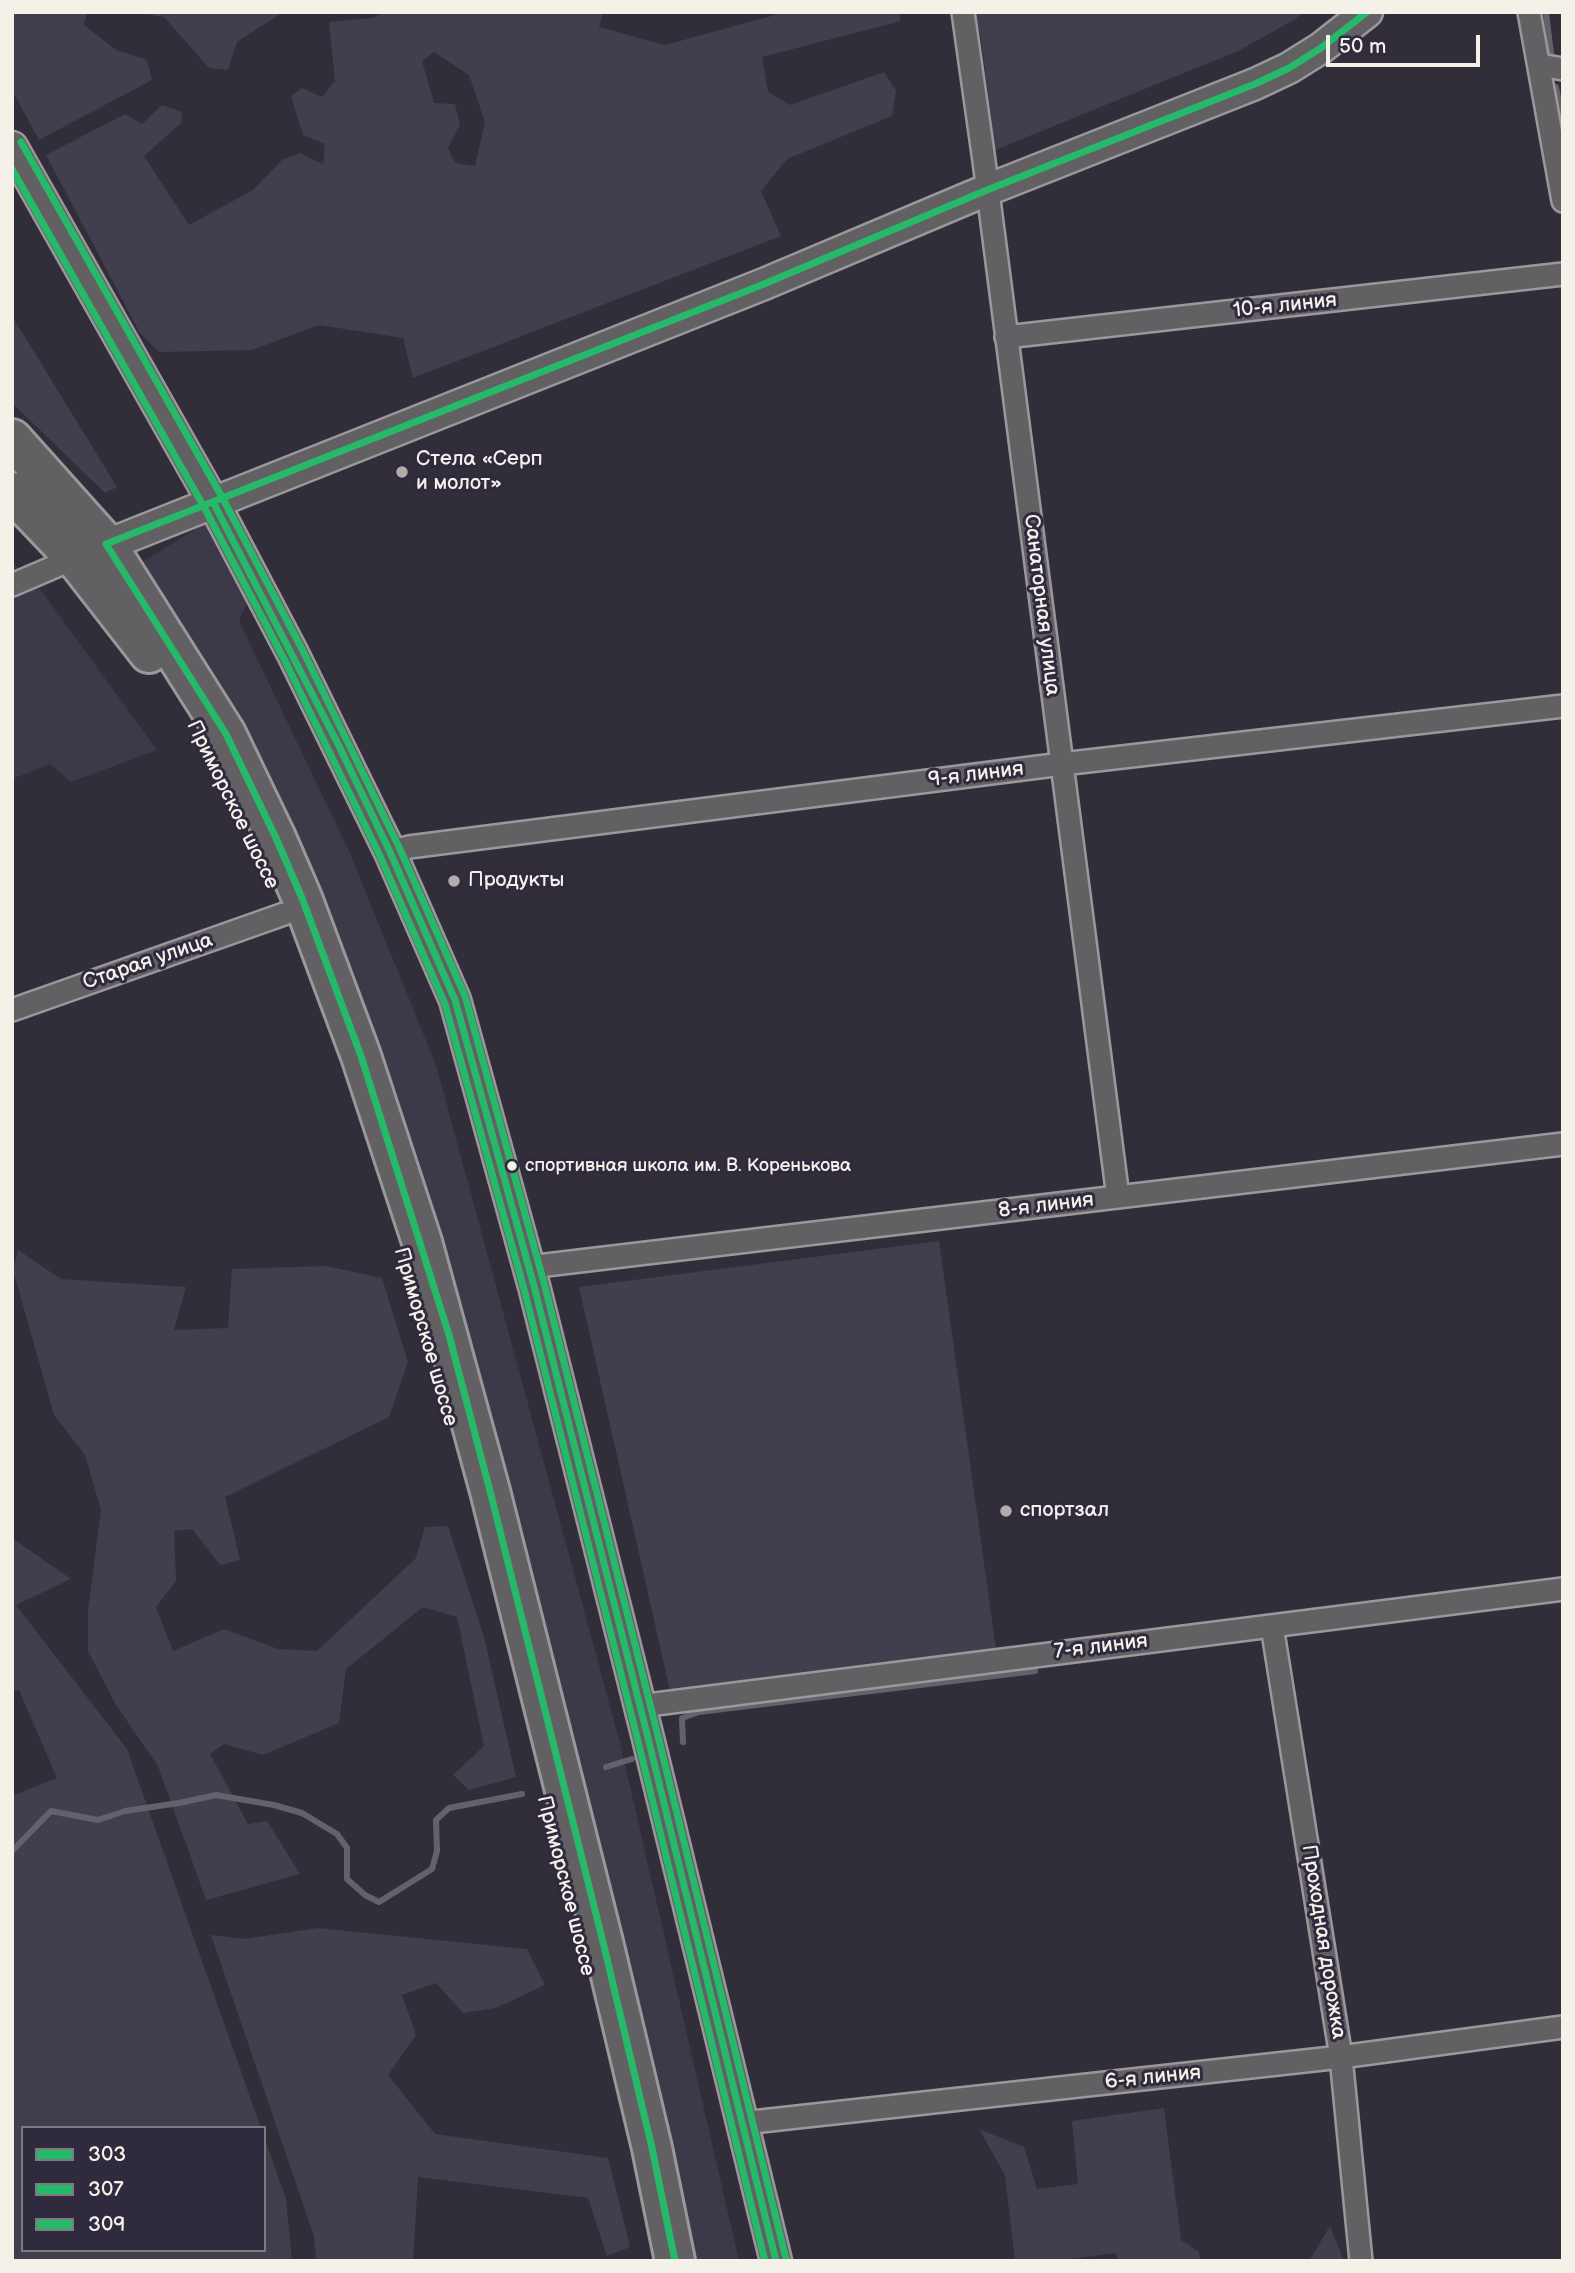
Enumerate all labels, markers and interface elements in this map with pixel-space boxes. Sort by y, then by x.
scale bar [1330,21,1484,65]
text: 50 m [1339,34,1386,59]
street label: 10-я линия [1232,288,1338,324]
place label: Стела «Серп и молот» [416,447,543,497]
marker: Стела «Серп и молот» [394,464,410,480]
street label: Санаторная улица [1017,513,1065,697]
street label: Приморское шоссе [180,716,284,894]
street label: 9-я линия [927,757,1025,793]
place label: Продукты [468,868,564,894]
marker: Продукты [446,873,462,889]
street label: Старая улица [80,928,216,996]
place label: спортивная школа им. В. Коренькова [525,1155,851,1177]
marker: спортивная школа им. В. Коренькова [505,1159,519,1173]
street label: 8-я линия [997,1188,1095,1224]
street label: Приморское шоссе [387,1245,463,1429]
place label: спортзал [1020,1498,1109,1524]
marker: спортзал [998,1503,1014,1519]
street label: 7-я линия [1053,1629,1149,1665]
street label: Приморское шоссе [530,1793,600,1979]
street label: Проходная дорожка [1295,1843,1351,2041]
street label: 6-я линия [1104,2060,1202,2096]
legend [21,2126,266,2252]
text: 303 [88,2142,126,2167]
text: 307 [88,2177,124,2202]
text: 309 [88,2212,125,2237]

